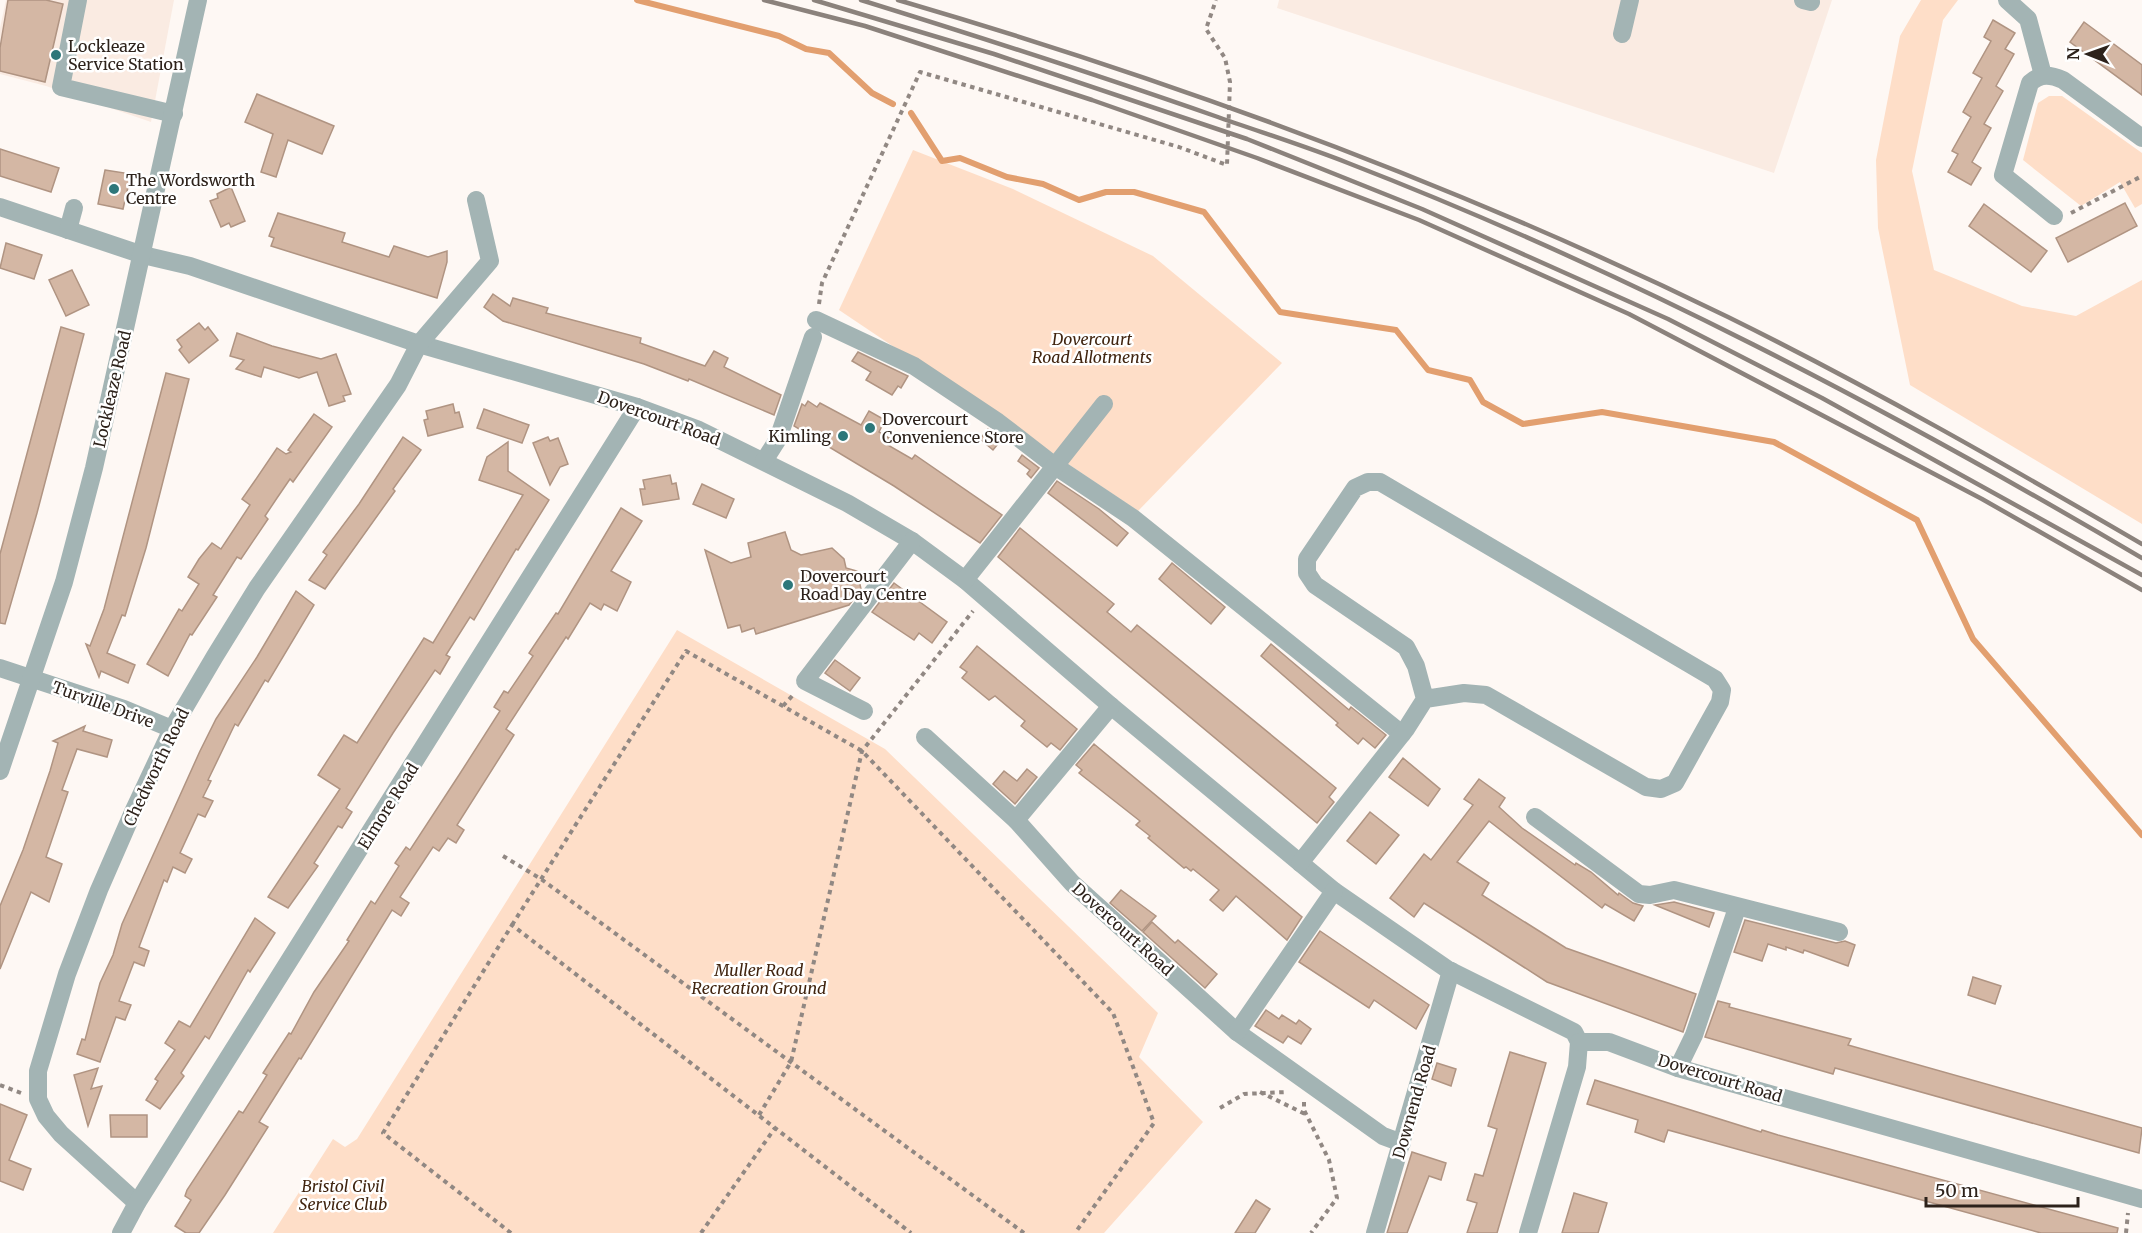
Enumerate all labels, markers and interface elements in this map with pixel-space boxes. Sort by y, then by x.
north arrow [2058,24,2118,84]
place label: Lockleaze Service Station [68,36,184,74]
text: N [2063,47,2083,60]
marker: Lockleaze Service Station [49,48,63,62]
place label: The Wordsworth Centre [126,170,256,208]
marker: The Wordsworth Centre [107,182,121,196]
street label: Lockleaze Road [89,328,135,449]
park label: Dovercourt Road Allotments [1032,329,1152,367]
street label: Dovercourt Road [595,387,723,450]
place label: Dovercourt Convenience Store [882,409,1024,447]
marker: Dovercourt Convenience Store [863,421,877,435]
place label: Kimling [768,426,831,446]
marker: Kimling [836,429,850,443]
place label: Dovercourt Road Day Centre [800,566,927,604]
marker: Dovercourt Road Day Centre [781,578,795,592]
street label: Turville Drive [50,676,156,732]
street label: Chedworth Road [119,705,193,829]
street label: Elmore Road [353,759,423,853]
street label: Dovercourt Road [1068,878,1178,980]
park label: Muller Road Recreation Ground [692,960,827,998]
street label: Downend Road [1388,1043,1440,1161]
street label: Dovercourt Road [1655,1050,1785,1107]
scale bar [1926,1170,2078,1208]
park label: Bristol Civil Service Club [299,1176,387,1214]
text: 50 m [1935,1179,1979,1202]

